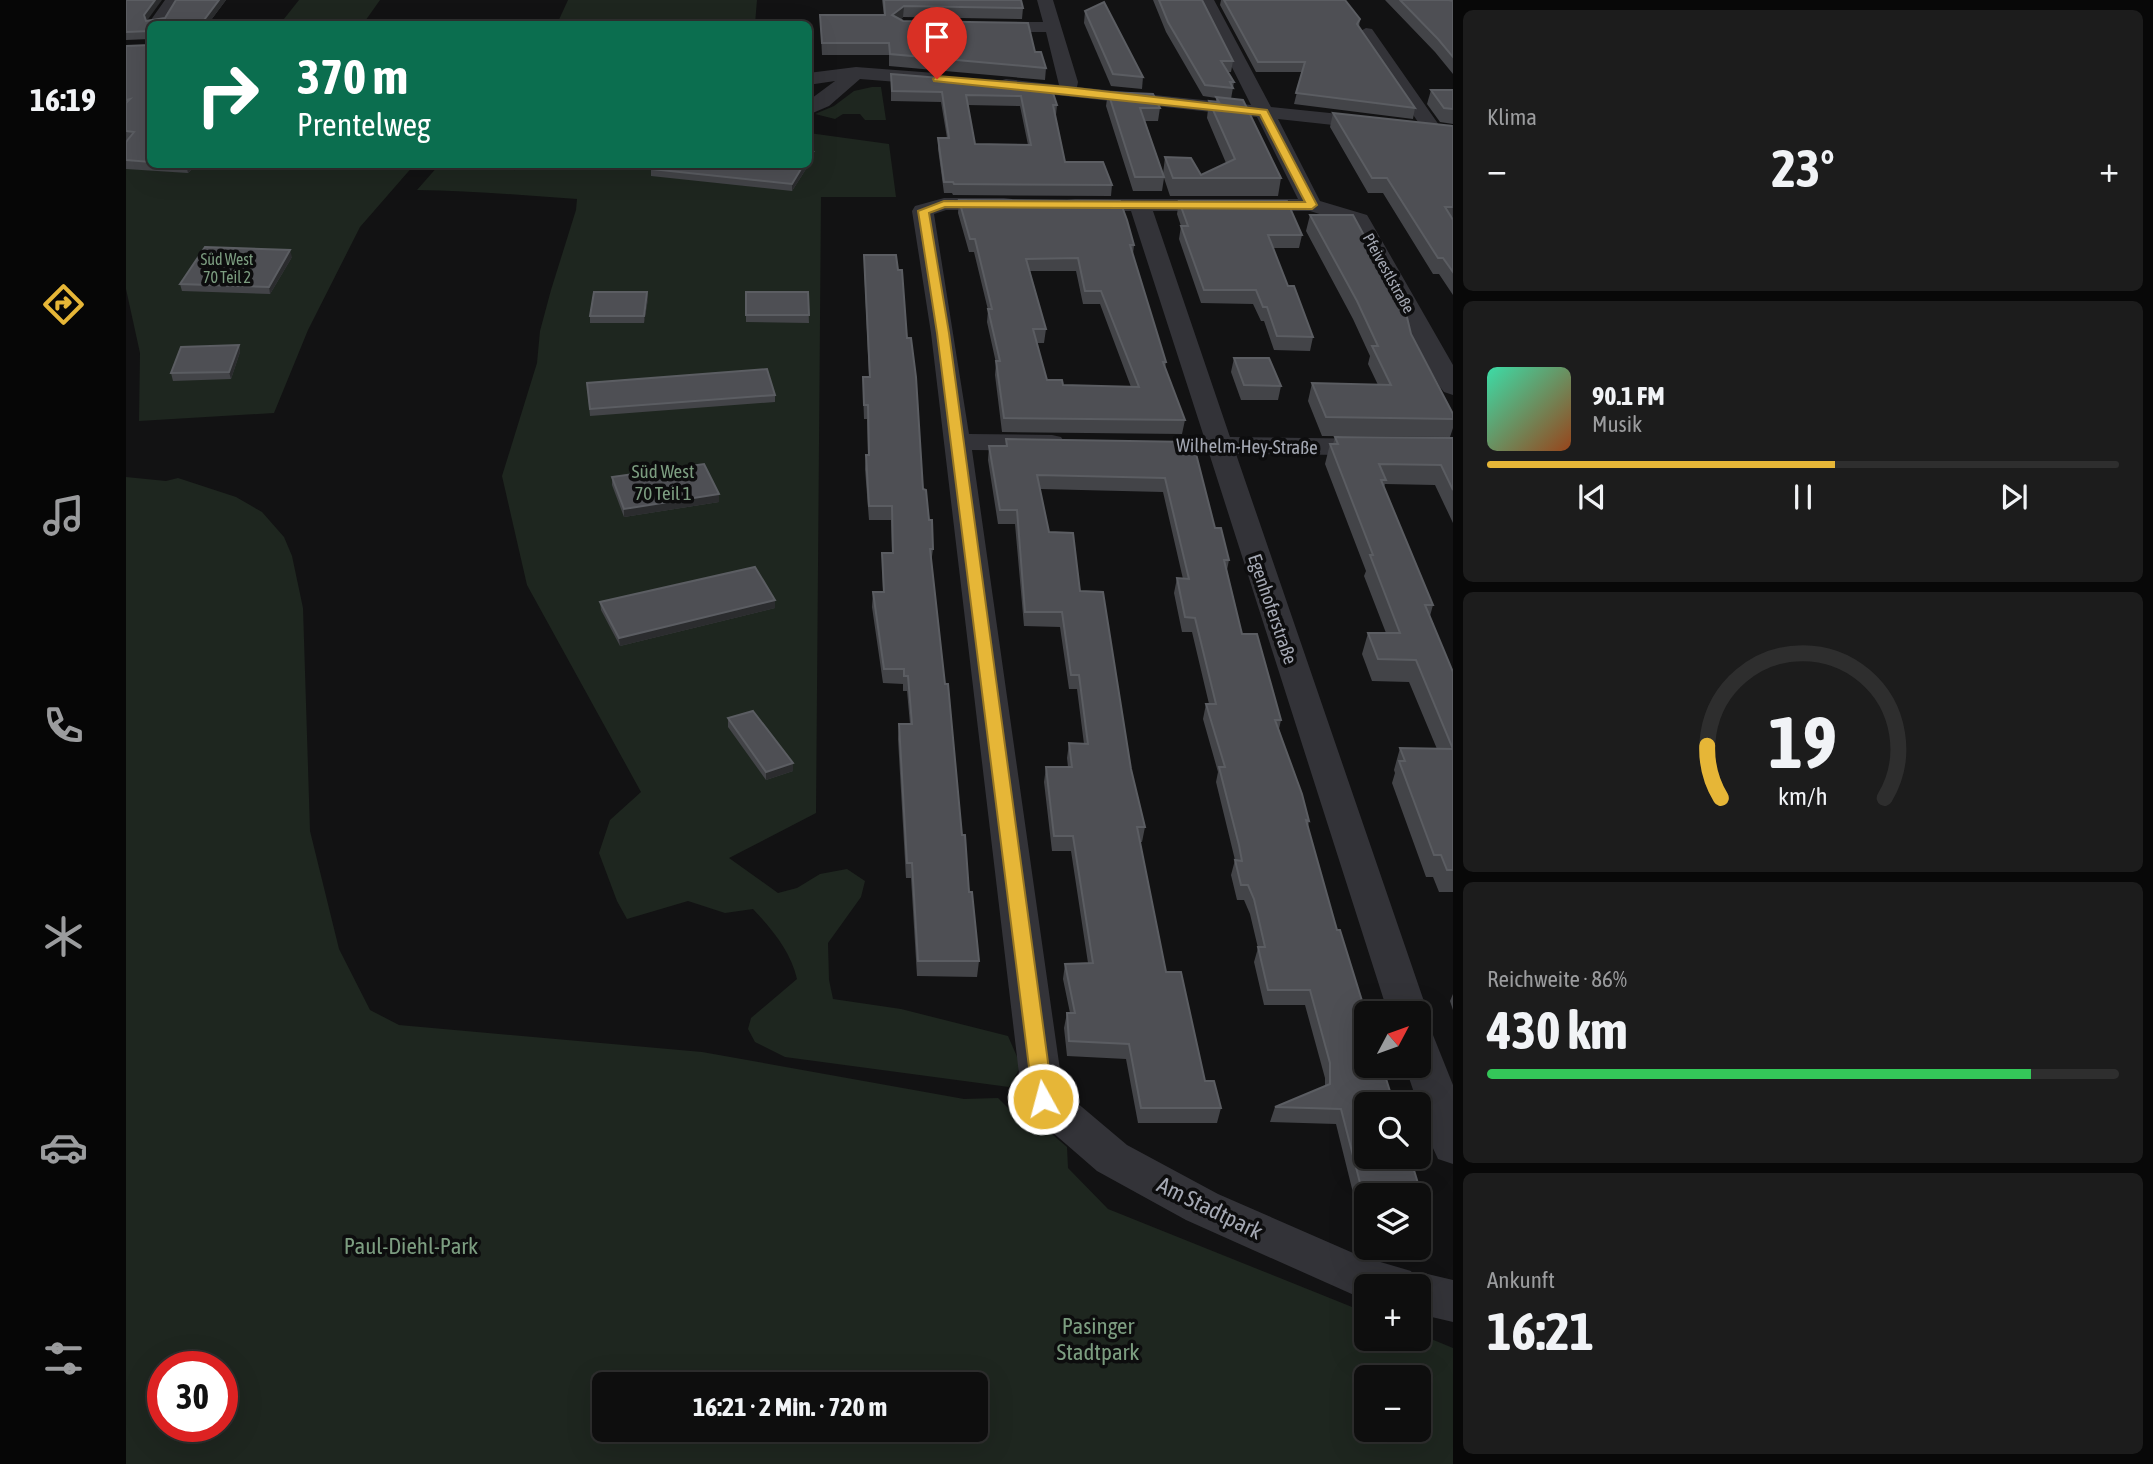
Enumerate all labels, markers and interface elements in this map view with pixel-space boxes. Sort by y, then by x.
pin [907,7,967,79]
icon: arrive [918,18,956,56]
text: 370 m [297,48,408,104]
icon: right [182,49,273,140]
text: 16:19 [30,81,96,118]
text: Klima [1487,104,1537,130]
text: Prentelweg [297,106,431,143]
text: 23° [1771,138,1835,198]
text: − [1487,147,1507,190]
text: + [2099,147,2119,190]
street label: Pfeivestlstraße [1360,230,1418,316]
park label: Süd West 70 Teil 2 [201,250,254,286]
icon: directions [39,280,88,329]
text: 90.1 FM [1592,381,1665,411]
text: Musik [1592,411,1642,437]
street label: Wilhelm-Hey-Straße [1176,434,1318,458]
park label: Süd West 70 Teil 1 [632,460,694,504]
icon: previous [1573,478,1611,516]
icon: pause [1784,478,1822,516]
icon: next [1995,478,2033,516]
icon: music [39,491,88,540]
street label: Egenhoferstraße [1244,551,1302,667]
text: 19 [1769,700,1837,783]
icon: phone [39,701,88,750]
text: km/h [1778,782,1828,810]
icon: climate [39,912,88,961]
text: Reichweite · 86% [1487,966,1627,992]
text: 430 km [1487,1000,1628,1060]
north arrow [1354,1001,1432,1078]
map controls [1354,1001,1431,1442]
position arrow [1006,1062,1080,1136]
button: search [1354,1092,1431,1169]
icon: car [39,1123,88,1172]
street label: Am Stadtpark [1153,1171,1267,1245]
button: layers [1354,1183,1431,1260]
park label: Paul-Diehl-Park [344,1233,478,1259]
text: Ankunft [1487,1267,1555,1293]
button: + [1354,1274,1431,1351]
text: 16:21 [1487,1301,1594,1361]
park label: Pasinger Stadtpark [1056,1313,1140,1365]
icon: filters [39,1334,88,1383]
speed limit sign: 30 [147,1351,238,1442]
button: − [1354,1365,1431,1442]
text: 16:21 · 2 Min. · 720 m [693,1392,887,1422]

